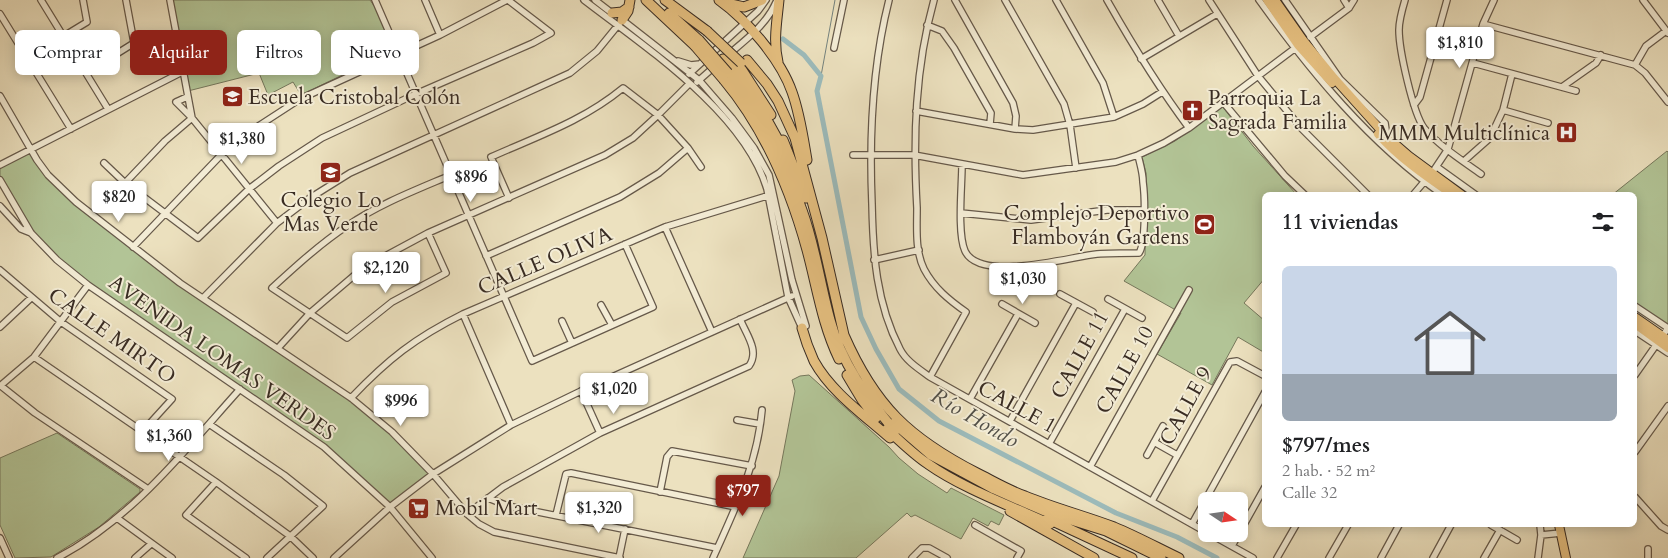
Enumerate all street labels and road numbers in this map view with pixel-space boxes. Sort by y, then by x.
street label: CALLE OLIVA [473,220,617,302]
street label: AVENIDA LOMAS VERDES [103,268,341,448]
street label: CALLE MIRTO [42,281,182,391]
street label: CALLE 11 [1044,306,1116,404]
street label: CALLE 10 [1089,321,1161,419]
street label: CALLE 9 [1153,361,1220,451]
street label: CALLE 1 [972,374,1062,440]

